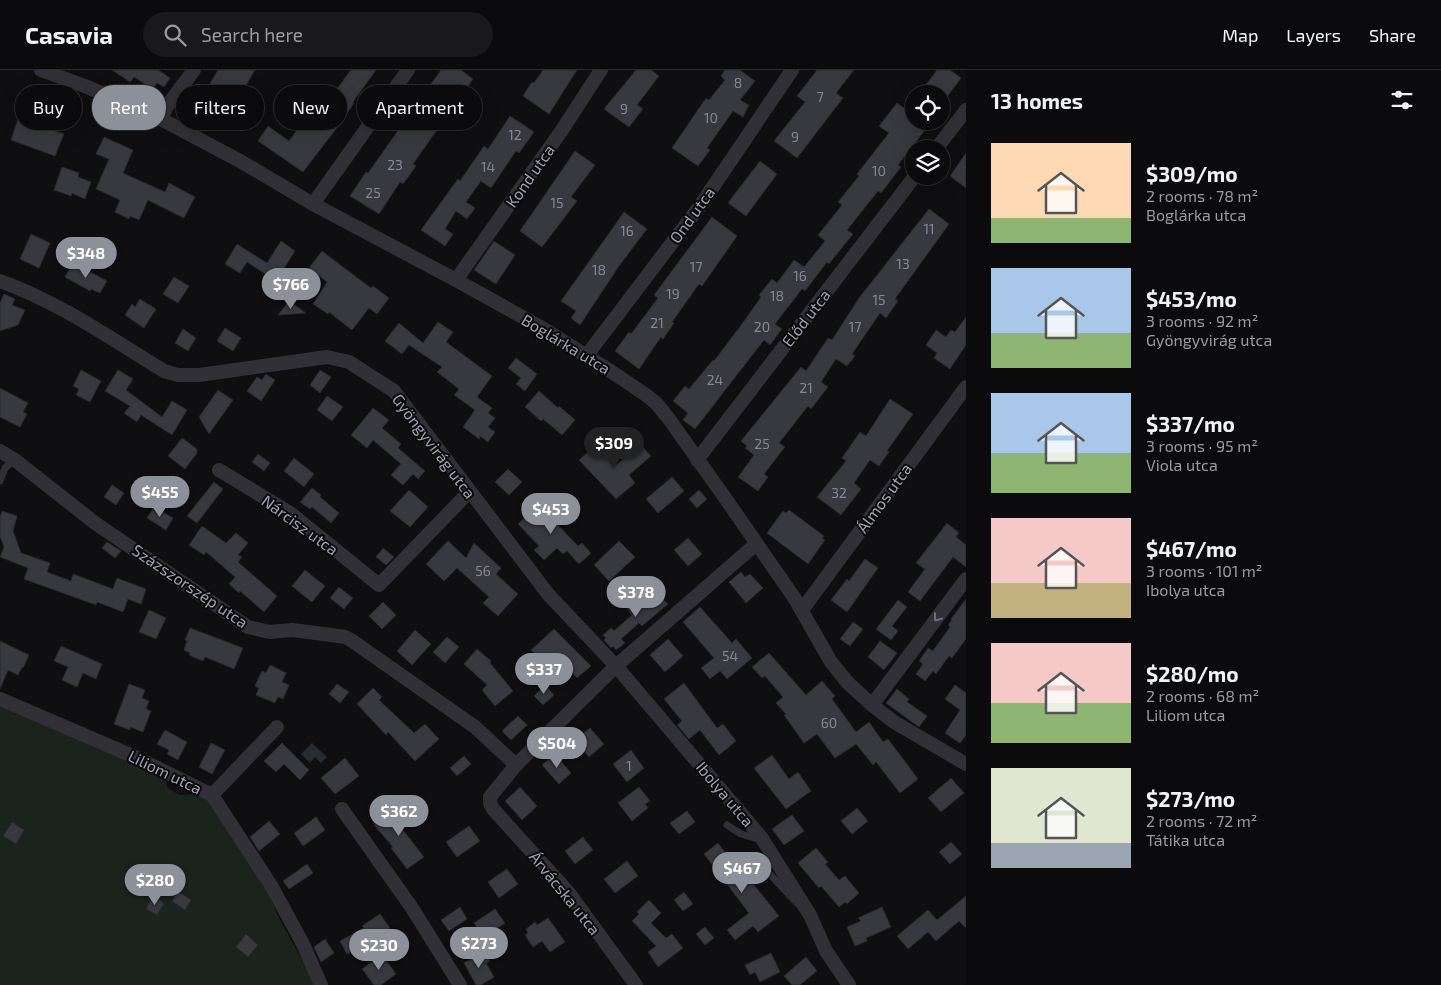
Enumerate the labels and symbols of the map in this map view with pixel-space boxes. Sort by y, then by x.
house number: 8 [734,74,742,91]
house number: 7 [816,88,824,105]
house number: 9 [620,100,628,117]
house number: 10 [704,109,718,126]
house number: 12 [508,126,522,143]
house number: 9 [791,128,799,145]
street label: Kond utca [501,141,558,211]
house number: 23 [387,156,403,173]
house number: 14 [481,158,495,175]
house number: 10 [872,162,886,179]
street label: Ond utca [665,183,718,246]
house number: 25 [365,184,381,201]
house number: 15 [550,194,564,211]
house number: 11 [923,220,935,237]
house number: 16 [620,222,634,239]
pin: $348 [56,236,116,279]
house number: 13 [896,255,910,272]
house number: 17 [690,258,702,275]
house number: 18 [592,261,606,278]
house number: 16 [793,267,807,284]
pin: $766 [261,268,321,310]
house number: 19 [666,285,680,302]
street label: Előd utca [777,285,834,350]
house number: 18 [770,287,784,304]
house number: 15 [872,291,886,308]
street label: Boglárka utca [518,310,614,378]
house number: 21 [650,314,664,331]
house number: 20 [754,318,770,335]
house number: 17 [849,318,861,335]
house number: 24 [707,371,723,388]
house number: 21 [799,379,813,396]
street label: Gyöngyvirág utca [389,390,480,502]
pin: $309 [584,426,644,469]
house number: 25 [754,435,770,452]
street label: Álmos utca [852,459,915,536]
pin: $455 [130,476,190,518]
house number: 32 [831,484,847,501]
street label: Nárcisz utca [258,491,342,559]
pin: $453 [521,492,581,535]
street label: Százszorszép utca [129,540,252,631]
house number: 56 [475,562,491,579]
pin: $378 [606,576,666,618]
one-way arrow [934,612,943,622]
house number: 54 [722,647,738,664]
pin: $337 [514,652,574,695]
house number: 60 [821,714,837,731]
pin: $504 [527,726,587,769]
street label: Liliom utca [125,746,205,797]
house number: 1 [626,757,632,774]
street label: Ibolya utca [693,757,758,830]
pin: $362 [369,794,429,837]
street label: Árvácska utca [526,847,605,938]
pin: $467 [712,852,772,894]
pin: $280 [125,864,185,906]
pin: $273 [449,926,509,969]
pin: $230 [349,928,409,971]

